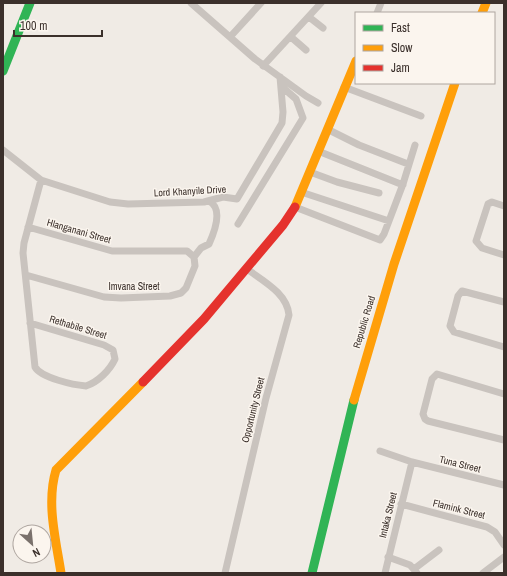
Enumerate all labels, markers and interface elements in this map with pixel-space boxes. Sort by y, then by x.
scale bar [14,12,102,38]
legend [355,12,495,84]
text: 100 m [20,18,47,34]
text: Fast [391,20,410,36]
text: Slow [391,40,413,56]
text: Jam [391,60,410,76]
street label: Lord Khanyile Drive [153,183,227,199]
street label: Hlanganani Street [45,216,113,247]
street label: Imvana Street [108,280,160,293]
street label: Republic Road [350,294,378,350]
street label: Rethabile Street [48,312,109,342]
street label: Opportunity Street [239,375,268,444]
street label: Tuna Street [438,453,483,476]
street label: Intaka Street [376,490,400,539]
street label: Flamink Street [432,496,487,522]
north arrow [12,524,52,564]
text: N [30,545,43,561]

